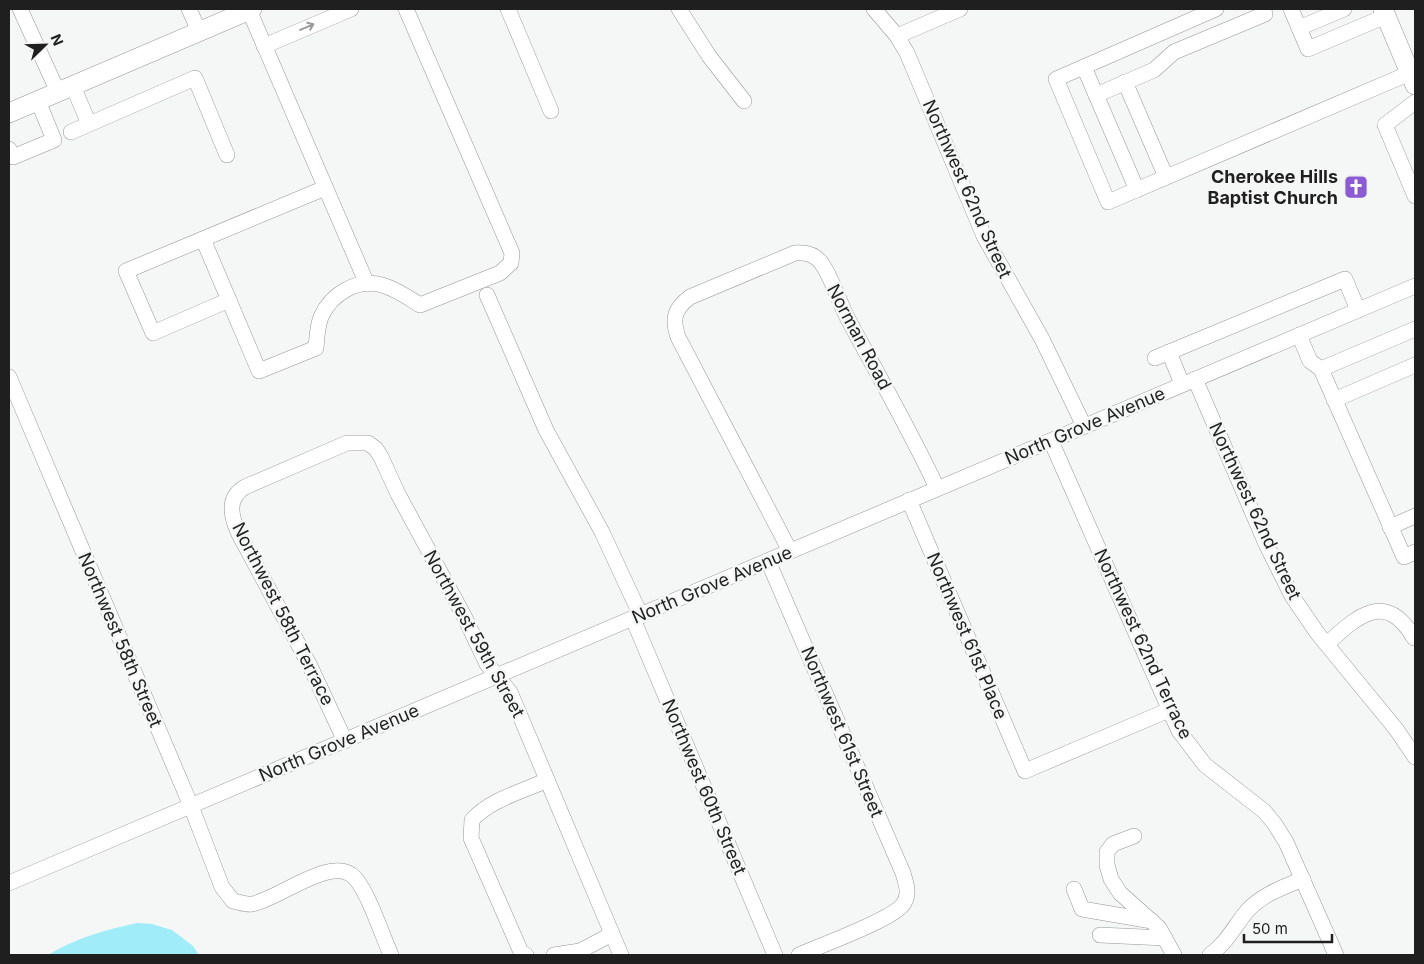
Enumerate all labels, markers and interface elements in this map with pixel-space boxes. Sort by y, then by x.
north arrow [20,20,70,70]
one-way arrow [300,22,315,31]
text: N [48,31,67,48]
street label: Northwest 62nd Street [919,96,1016,281]
place label: Cherokee Hills Baptist Church [1207,166,1338,208]
church icon: Cherokee Hills Baptist Church [1343,174,1369,200]
street label: Norman Road [823,280,896,393]
street label: North Grove Avenue [1002,382,1168,469]
street label: Northwest 62nd Street [1205,419,1306,603]
street label: Northwest 58th Terrace [228,519,339,709]
street label: North Grove Avenue [629,541,795,628]
street label: Northwest 62nd Terrace [1090,545,1197,742]
street label: Northwest 59th Street [420,546,529,721]
street label: Northwest 58th Street [74,549,167,730]
street label: Northwest 61st Place [923,549,1012,722]
street label: Northwest 61st Street [797,643,888,820]
street label: Northwest 60th Street [658,696,751,878]
street label: North Grove Avenue [256,699,422,786]
scale bar [1244,912,1332,944]
text: 50 m [1252,919,1288,938]

